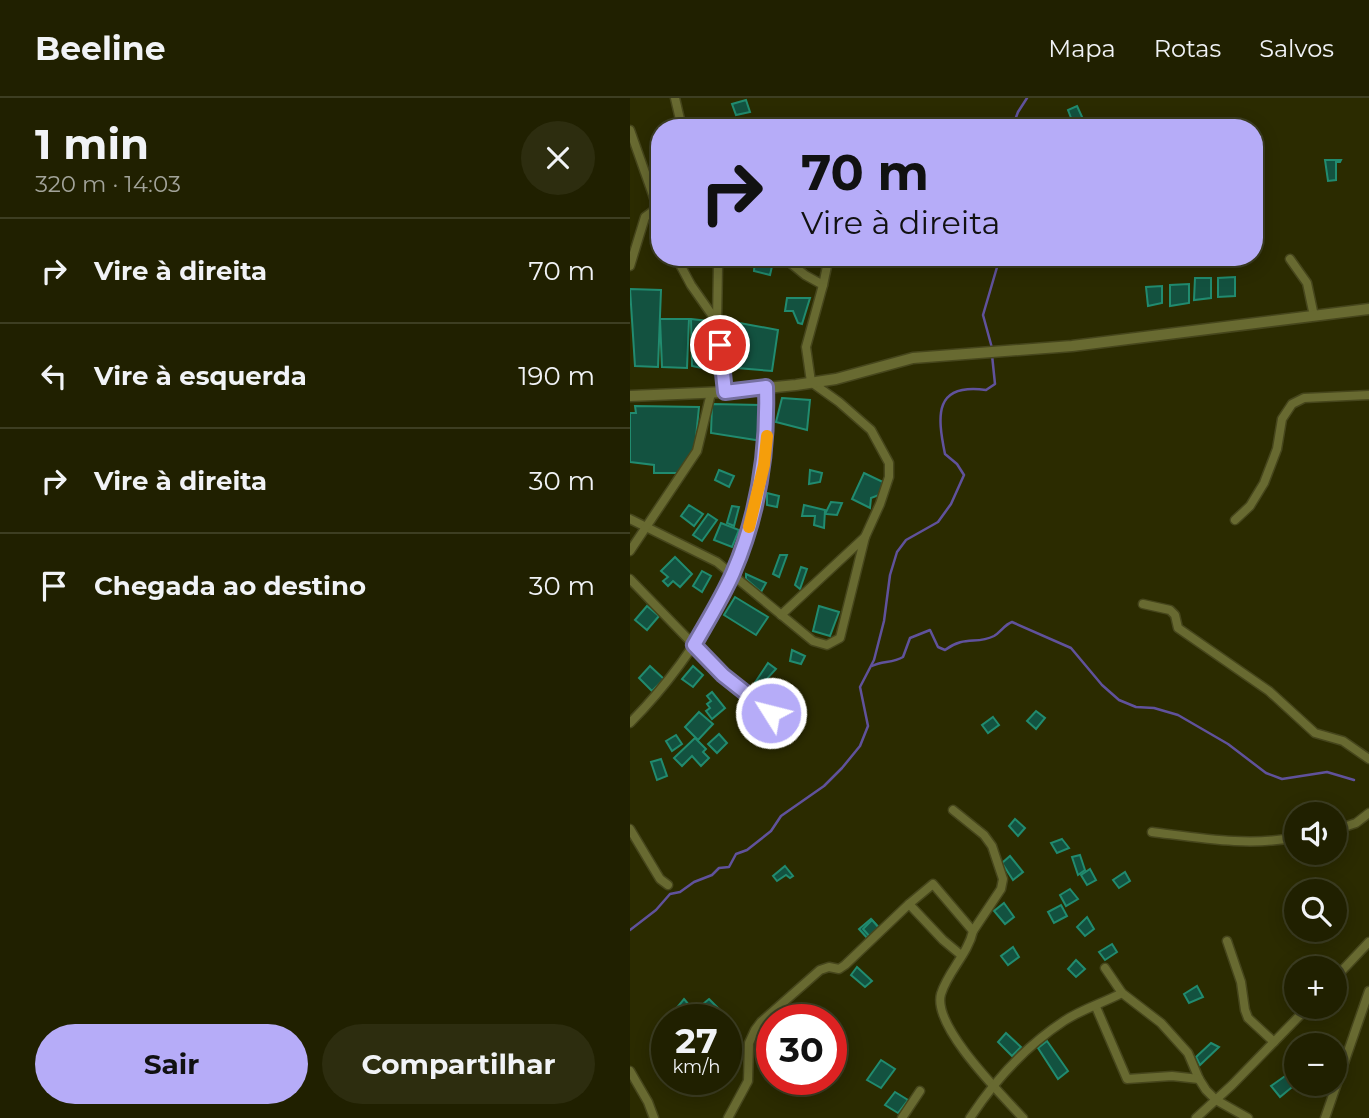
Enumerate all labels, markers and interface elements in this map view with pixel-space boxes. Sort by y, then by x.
text: Beeline [35,28,166,68]
text: Mapa [1048,34,1116,63]
text: Rotas [1154,34,1221,63]
text: Salvos [1259,34,1334,63]
text: 1 min [35,118,149,170]
button: close [521,121,595,195]
text: 70 m [801,143,929,202]
icon: right [686,147,777,238]
text: 320 m · 14:03 [35,170,181,198]
text: Vire à direita [801,203,1000,242]
icon: right [35,252,73,290]
text: Vire à direita [94,255,267,287]
text: 70 m [529,255,595,287]
pin [690,315,750,375]
icon: arrive [701,326,739,364]
icon: left [35,357,73,395]
text: Vire à esquerda [94,360,307,392]
text: 190 m [518,360,595,392]
icon: right [35,462,73,500]
text: Vire à direita [94,465,267,497]
text: 30 m [529,465,595,497]
icon: arrive [35,567,73,605]
text: Chegada ao destino [94,570,366,602]
text: 30 m [529,570,595,602]
position arrow [734,676,808,750]
map controls [1284,802,1347,1096]
button: sound [1284,802,1347,865]
button: search [1284,879,1347,942]
button: + [1284,956,1347,1019]
speed limit sign: 30 [756,1004,847,1095]
text: 27 [675,1019,718,1062]
button: Sair [35,1024,308,1104]
button: Compartilhar [322,1024,595,1104]
button: − [1284,1033,1347,1096]
text: km/h [672,1056,721,1078]

